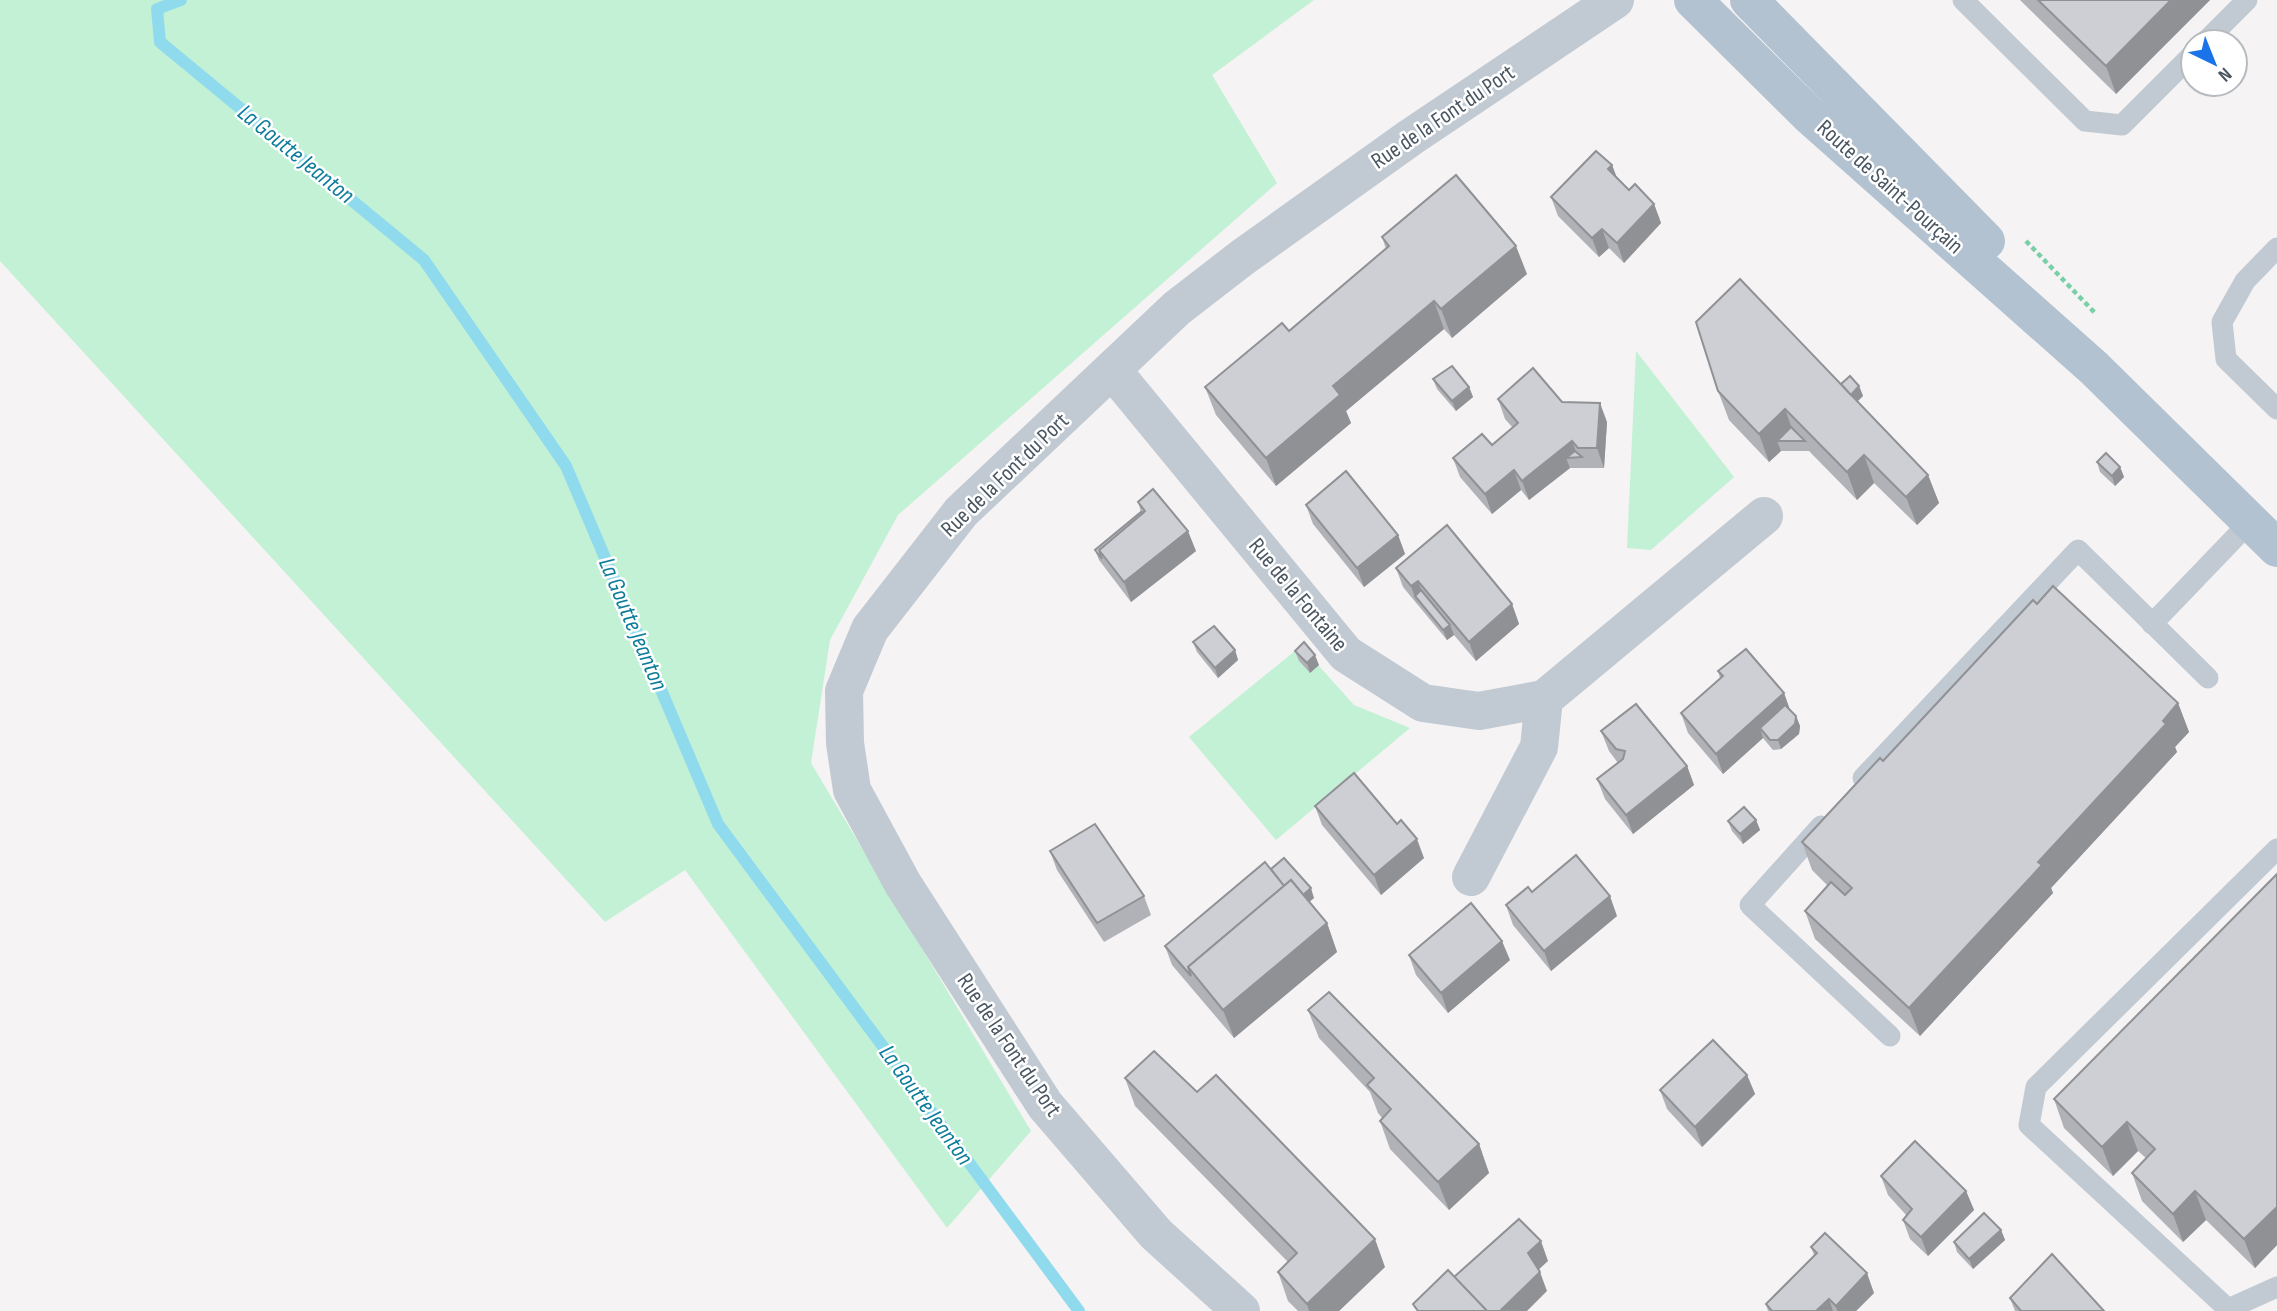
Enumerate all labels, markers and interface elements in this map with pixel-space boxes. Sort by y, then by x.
north arrow [2179,28,2249,98]
street label: Rue de la Font du Port [1366,59,1520,175]
text: N [2213,62,2236,86]
water label: La Goutte Jeanton [232,98,360,210]
street label: Route de Saint-Pourçain [1811,114,1969,260]
street label: Rue de la Font du Port [935,407,1075,543]
street label: Rue de la Fontaine [1242,533,1354,657]
water label: La Goutte Jeanton [592,553,674,695]
street label: Rue de la Font du Port [951,968,1067,1122]
water label: La Goutte Jeanton [873,1039,979,1171]

